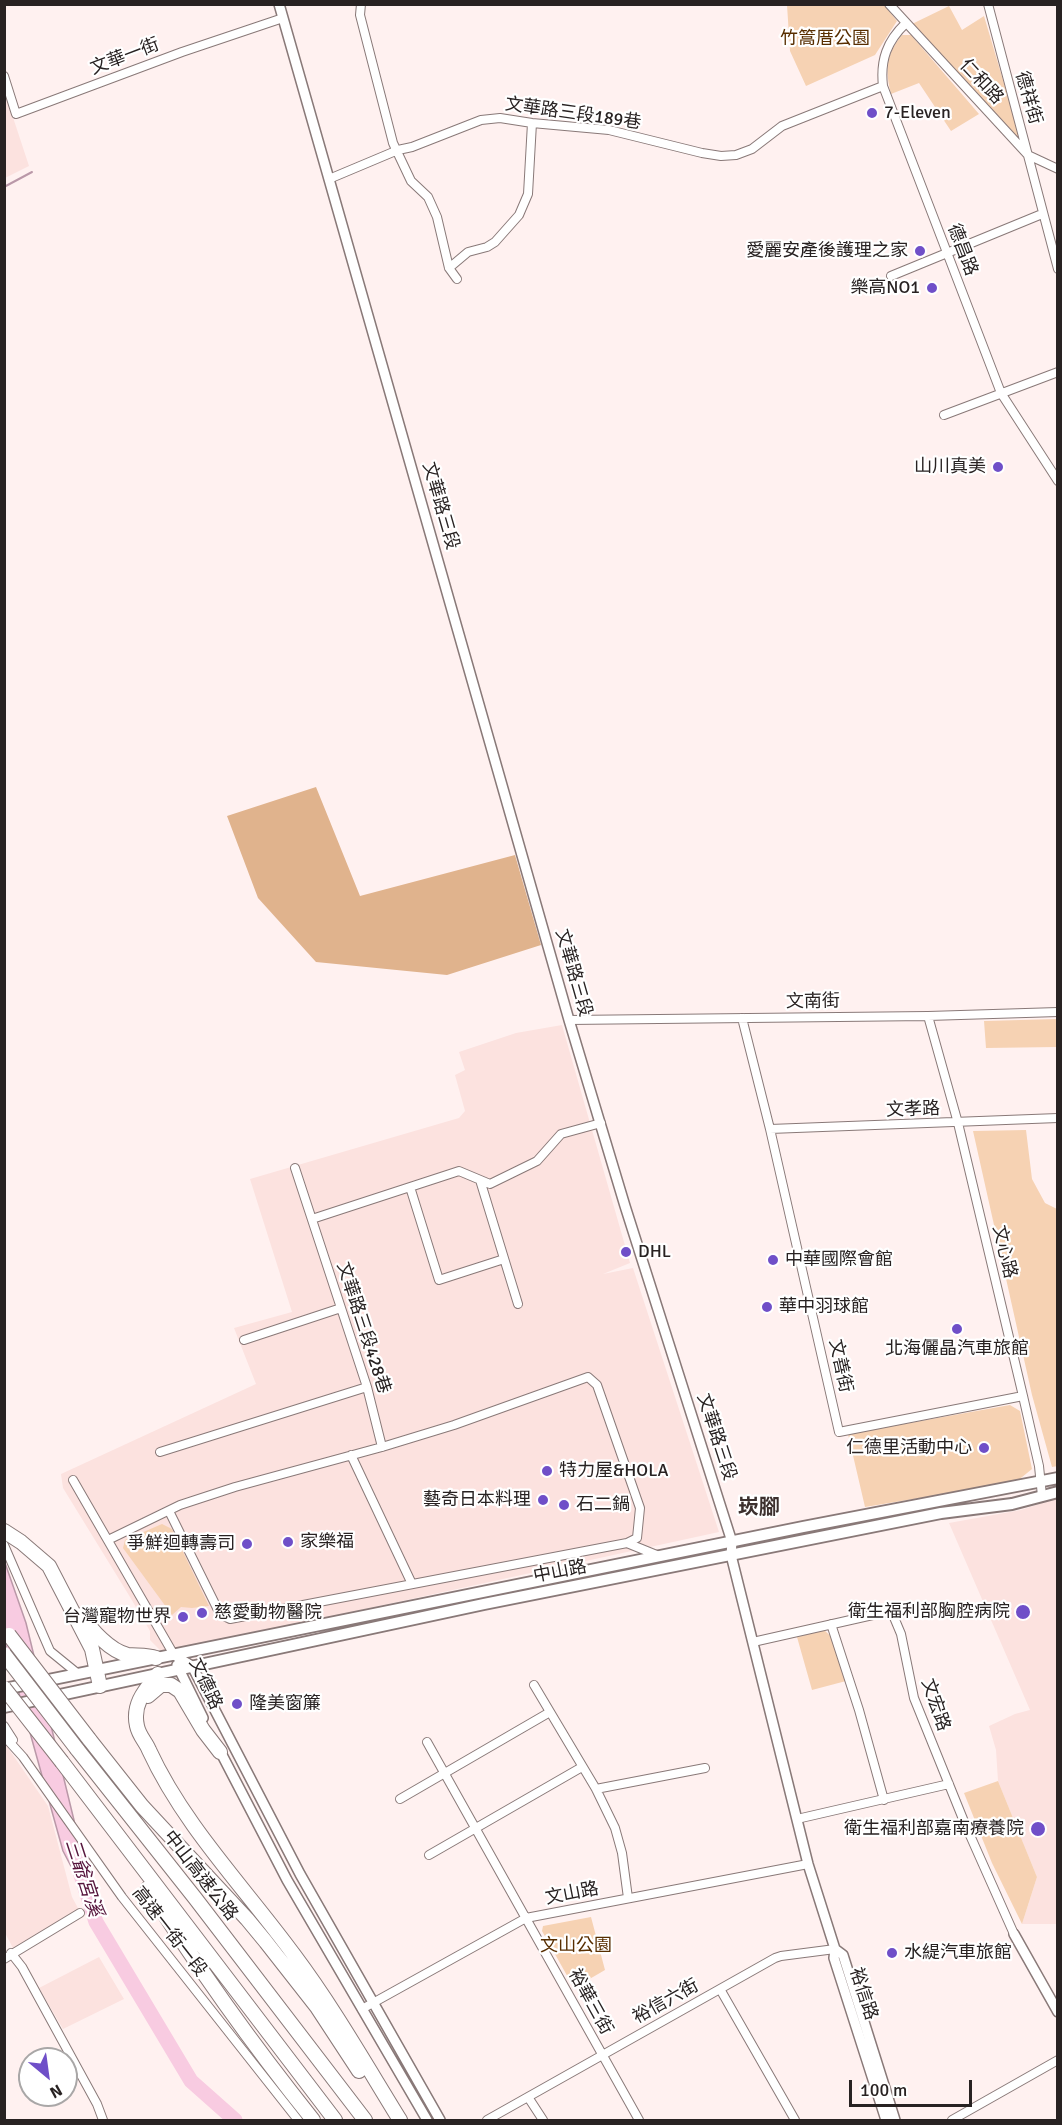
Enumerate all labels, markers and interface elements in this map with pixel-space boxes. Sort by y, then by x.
park label: 竹篙厝公園 [780,28,870,50]
street label: 文華一街 [88,34,162,80]
street label: 仁和路 [955,55,1007,109]
street label: 德祥街 [1010,69,1046,127]
street label: 文華路三段189巷 [504,94,642,134]
place label: 7-Eleven [884,102,951,124]
marker: 7-Eleven [865,106,879,120]
street label: 德昌路 [942,221,982,279]
place label: 愛麗安產後護理之家 [746,240,908,262]
marker: 愛麗安產後護理之家 [913,244,927,258]
place label: 樂高NO1 [850,277,920,299]
marker: 樂高NO1 [925,281,939,295]
place label: 山川真美 [914,456,986,478]
street label: 文華路三段 [417,460,463,552]
marker: 山川真美 [991,460,1005,474]
street label: 文華路三段 [550,927,596,1019]
street label: 文南街 [786,991,840,1013]
street label: 文孝路 [886,1098,940,1122]
street label: 文心路 [987,1223,1021,1281]
place label: DHL [638,1241,671,1263]
marker: DHL [619,1245,633,1259]
place label: 中華國際會館 [785,1249,893,1271]
marker: 中華國際會館 [766,1253,780,1267]
street label: 文華路三段428巷 [332,1259,394,1397]
place label: 華中羽球館 [779,1296,869,1318]
marker: 華中羽球館 [760,1300,774,1314]
marker: 北海儷晶汽車旅館 [950,1322,964,1336]
street label: 文善街 [824,1337,856,1395]
place label: 北海儷晶汽車旅館 [885,1338,1029,1360]
street label: 文華路三段 [692,1391,740,1483]
place label: 仁德里活動中心 [846,1437,972,1459]
marker: 仁德里活動中心 [977,1441,991,1455]
place label: 特力屋&HOLA [559,1460,668,1482]
marker: 特力屋&HOLA [540,1464,554,1478]
place label: 藝奇日本料理 [423,1489,531,1511]
marker: 藝奇日本料理 [536,1493,550,1507]
place label: 石二鍋 [576,1494,630,1516]
district label: 崁腳 [738,1495,780,1521]
marker: 石二鍋 [557,1498,571,1512]
place label: 家樂福 [300,1531,354,1553]
place label: 爭鮮迴轉壽司 [127,1533,235,1555]
marker: 家樂福 [281,1535,295,1549]
marker: 爭鮮迴轉壽司 [240,1537,254,1551]
street label: 中山路 [531,1556,589,1588]
place label: 衛生福利部胸腔病院 [848,1601,1010,1623]
place label: 慈愛動物醫院 [214,1602,322,1624]
marker: 衛生福利部胸腔病院 [1014,1603,1032,1621]
place label: 台灣寵物世界 [63,1606,171,1628]
marker: 慈愛動物醫院 [195,1606,209,1620]
marker: 台灣寵物世界 [176,1610,190,1624]
street label: 文德路 [184,1655,226,1713]
street label: 文宏路 [916,1676,954,1734]
place label: 隆美窗簾 [249,1693,321,1715]
marker: 隆美窗簾 [230,1697,244,1711]
place label: 衛生福利部嘉南療養院 [844,1818,1024,1840]
marker: 衛生福利部嘉南療養院 [1029,1820,1047,1838]
street label: 中山高速公路 [158,1827,242,1925]
water label: 三爺宮溪 [59,1836,107,1920]
street label: 文山路 [543,1878,601,1910]
street label: 高速一街一段 [127,1883,211,1981]
park label: 文山公園 [540,1935,612,1957]
place label: 水緹汽車旅館 [904,1942,1012,1964]
marker: 水緹汽車旅館 [885,1946,899,1960]
street label: 裕華三街 [563,1965,617,2039]
street label: 裕信路 [844,1965,882,2023]
street label: 裕信六街 [629,1975,703,2029]
north arrow [18,2047,78,2107]
scale bar [852,2068,975,2106]
text: 100 m [860,2079,907,2101]
text: N [46,2080,65,2102]

